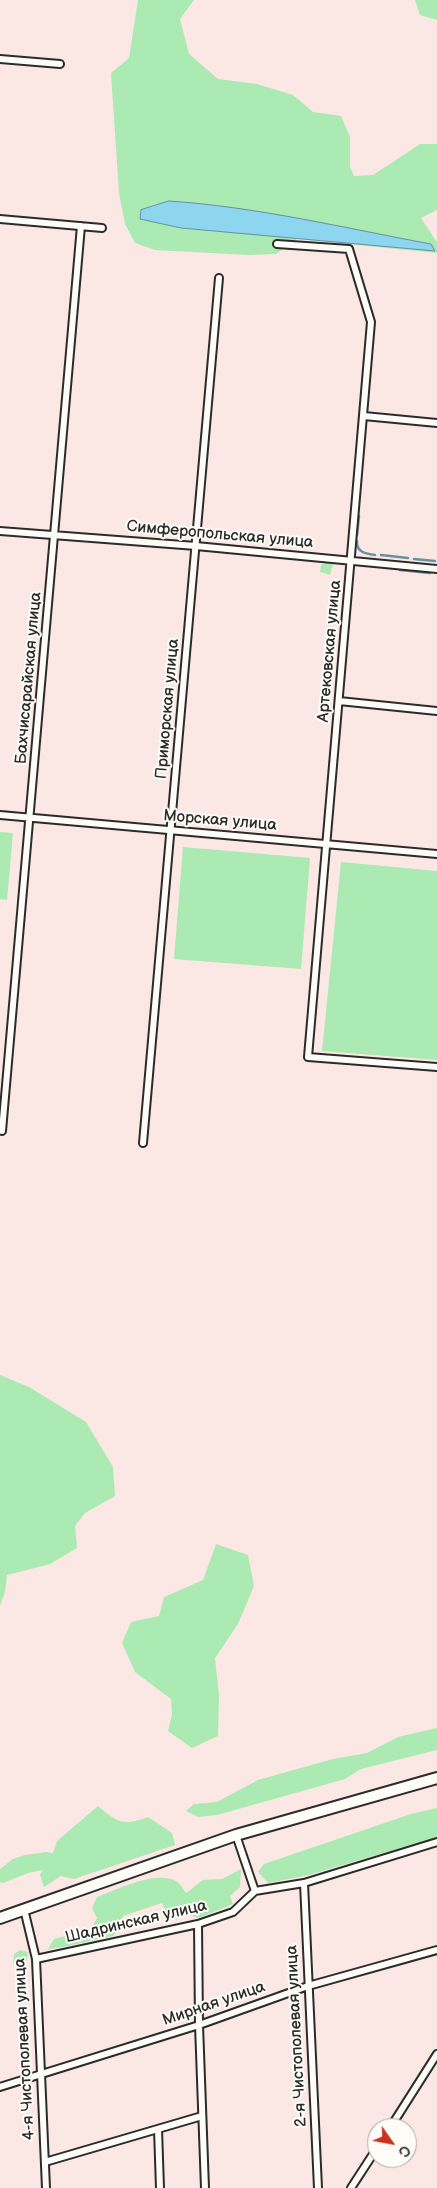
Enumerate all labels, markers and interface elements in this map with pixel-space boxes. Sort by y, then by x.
street label: Симферопольская улица [126,517,314,553]
street label: Артековская улица [314,579,346,723]
street label: Бахчисарайская улица [12,591,46,765]
street label: Приморская улица [152,638,184,780]
street label: Морская улица [162,806,278,836]
street label: Шадринская улица [63,1896,209,1948]
street label: 2-я Чистополевая улица [283,1945,311,2127]
street label: 4-я Чистополевая улица [11,1957,39,2141]
street label: Мирная улица [160,1977,268,2031]
north arrow [367,2118,417,2168]
text: С [394,2142,414,2160]

